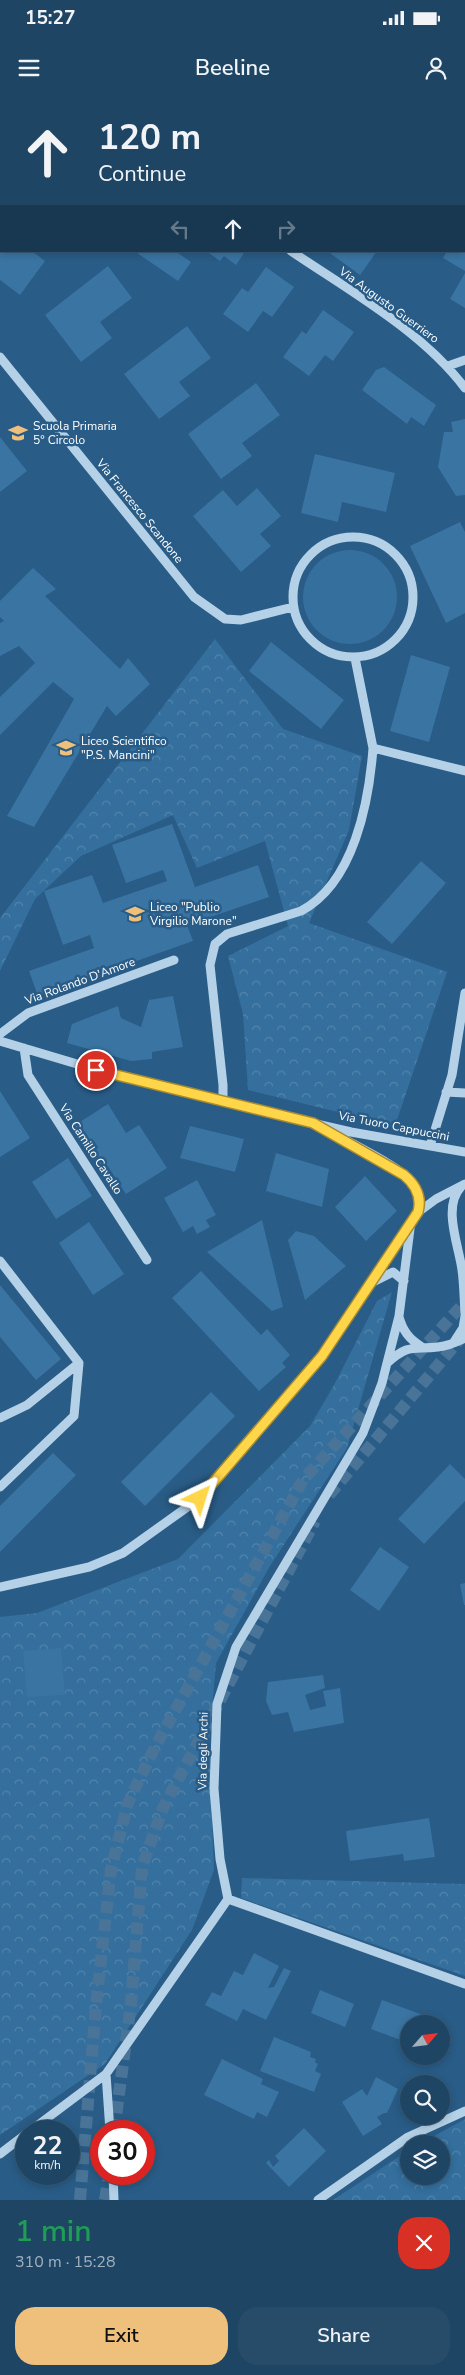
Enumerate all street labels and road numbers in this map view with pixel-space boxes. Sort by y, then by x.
street label: Via Augusto Guerriero [335,263,442,347]
street label: Via Francesco Scandone [92,455,187,567]
street label: Via Rolando D'Amore [22,954,137,1009]
street label: Via Camillo Cavallo [55,1100,126,1198]
street label: Via Tuoro Cappuccini [336,1107,451,1145]
street label: Via degli Archi [194,1712,212,1791]

